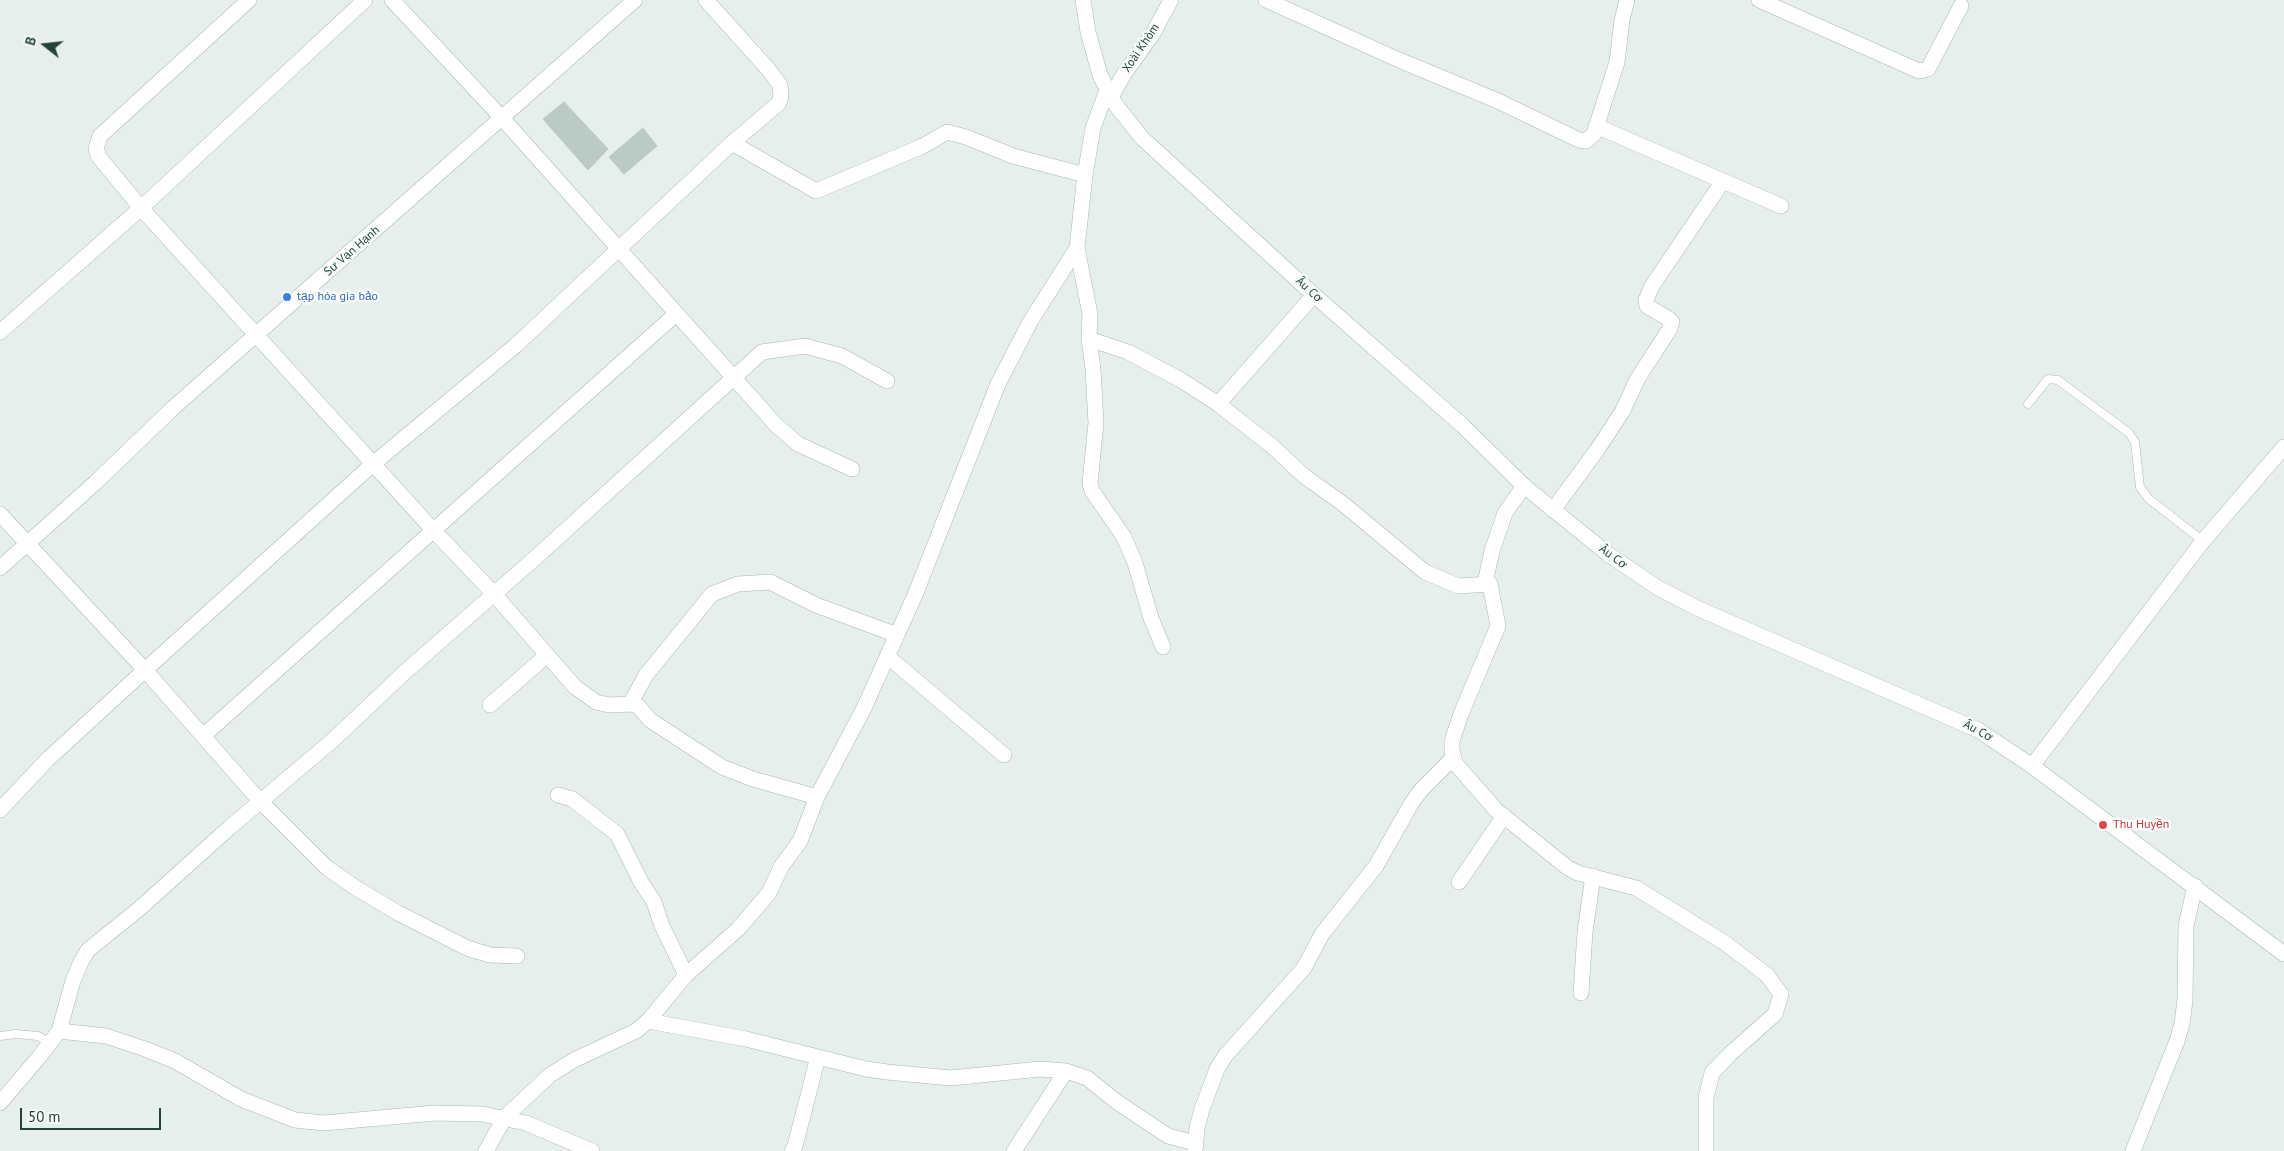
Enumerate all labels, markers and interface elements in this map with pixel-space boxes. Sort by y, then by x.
north arrow [20,20,70,70]
street label: Xoài Khòm [1119,21,1163,75]
text: B [21,34,40,47]
street label: Sư Vạn Hạnh [321,223,383,279]
street label: Âu Cơ [1293,274,1325,306]
place label: tạp hóa gia bảo [297,290,378,304]
marker: tạp hóa gia bảo [281,291,293,303]
street label: Âu Cơ [1596,542,1630,572]
street label: Âu Cơ [1961,717,1995,745]
place label: Thu Huyền [2113,818,2169,832]
marker: Thu Huyền [2097,819,2109,831]
scale bar [22,1098,164,1130]
text: 50 m [28,1107,61,1126]

